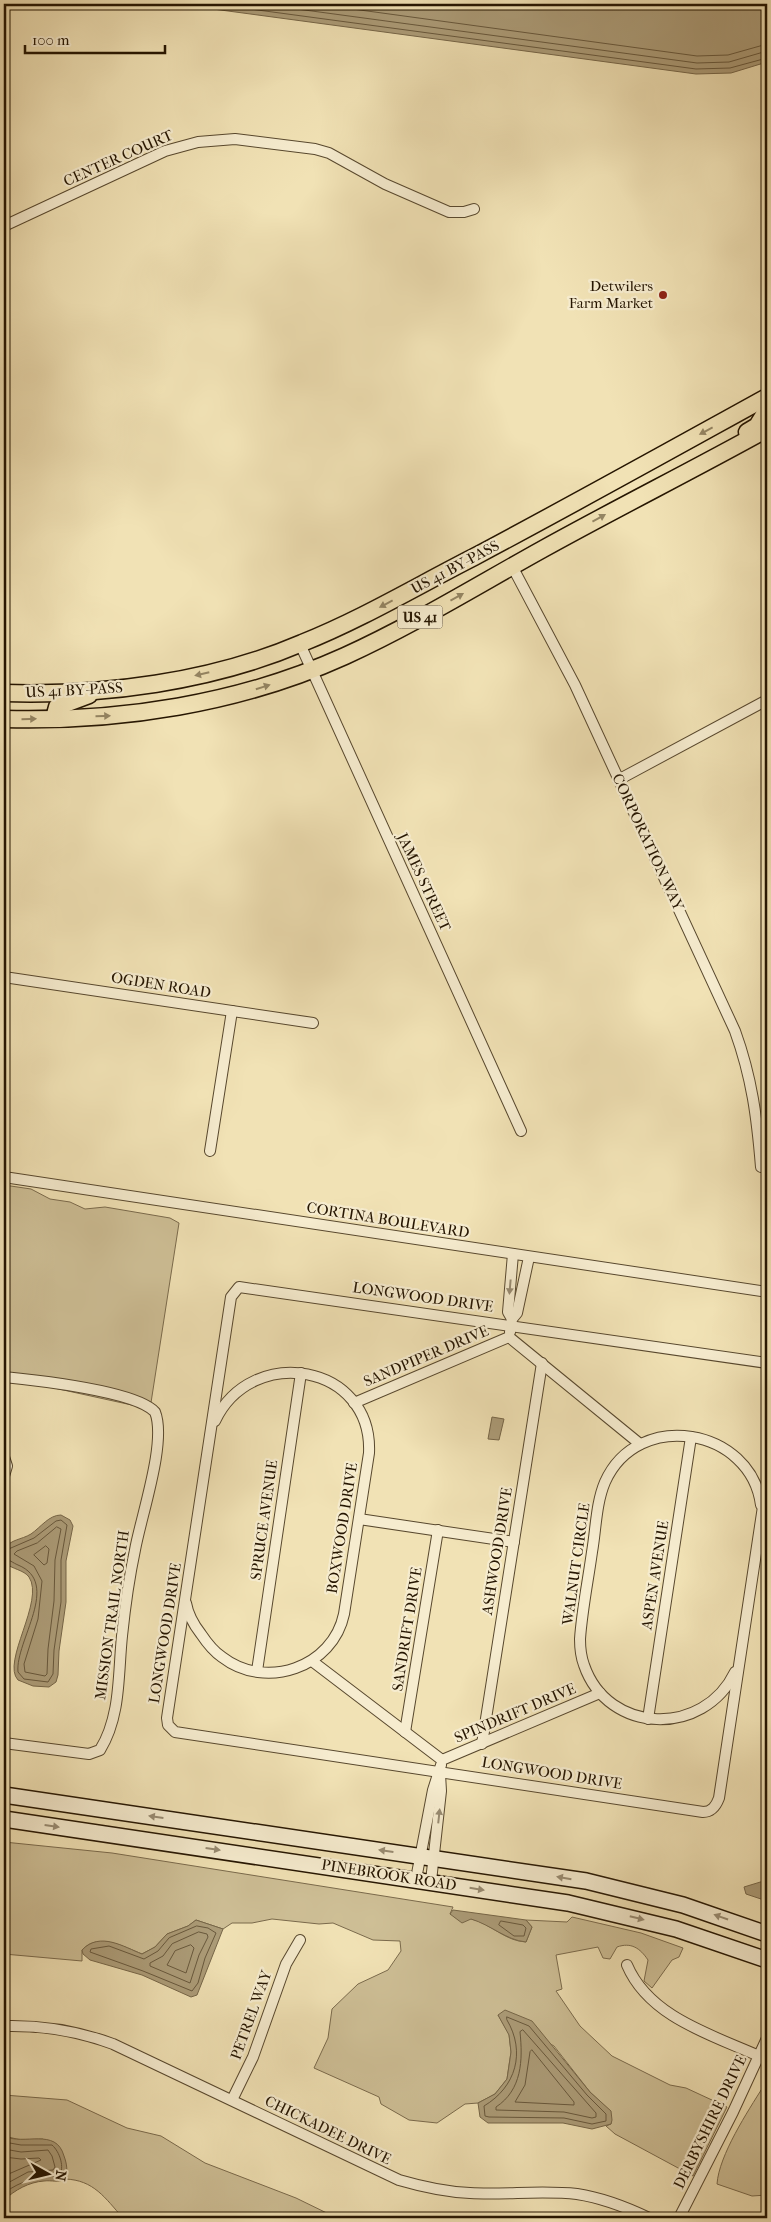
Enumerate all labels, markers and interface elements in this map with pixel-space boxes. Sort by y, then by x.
scale bar [25,22,165,54]
text: 100 m [32,31,70,49]
street label: CENTER COURT [60,125,176,190]
place label: Detwilers Farm Market [569,277,654,312]
marker: Detwilers Farm Market [657,289,669,301]
one-way arrow [698,427,713,435]
one-way arrow [592,514,607,522]
street label: US 41 BY-PASS [408,536,502,598]
one-way arrow [450,593,465,601]
one-way arrow [379,599,392,608]
road number: US 41 [398,606,442,628]
one-way arrow [194,670,209,678]
street label: US 41 BY-PASS [25,678,123,702]
one-way arrow [255,682,270,690]
one-way arrow [95,711,111,719]
one-way arrow [21,715,37,723]
street label: CORPORATION WAY [608,771,688,914]
street label: JAMES STREET [393,829,455,935]
street label: OGDEN ROAD [110,968,212,1002]
street label: CORTINA BOULEVARD [305,1198,471,1242]
street label: LONGWOOD DRIVE [351,1278,495,1316]
one-way arrow [506,1280,514,1296]
street label: SANDPIPER DRIVE [361,1322,491,1390]
street label: SPRUCE AVENUE [247,1459,281,1581]
street label: BOXWOOD DRIVE [323,1461,361,1595]
street label: ASHWOOD DRIVE [478,1486,516,1617]
street label: WALNUT CIRCLE [558,1502,594,1627]
street label: ASPEN AVENUE [637,1519,673,1632]
street label: MISSION TRAIL NORTH [91,1529,133,1701]
street label: LONGWOOD DRIVE [145,1561,185,1705]
street label: SANDRIFT DRIVE [388,1566,426,1692]
street label: SPINDRIFT DRIVE [451,1679,579,1747]
street label: LONGWOOD DRIVE [480,1753,624,1793]
one-way arrow [435,1807,443,1823]
one-way arrow [148,1813,164,1821]
one-way arrow [44,1822,60,1830]
one-way arrow [205,1846,221,1854]
one-way arrow [378,1846,394,1854]
street label: PINEBROOK ROAD [320,1855,458,1895]
one-way arrow [556,1873,572,1881]
one-way arrow [470,1885,486,1893]
one-way arrow [714,1913,729,1920]
one-way arrow [630,1914,645,1922]
street label: PETREL WAY [227,1967,276,2062]
street label: DERBYSHIRE DRIVE [670,2052,750,2192]
street label: CHICKADEE DRIVE [262,2092,394,2168]
north arrow [22,2150,72,2200]
text: N [51,2169,70,2183]

